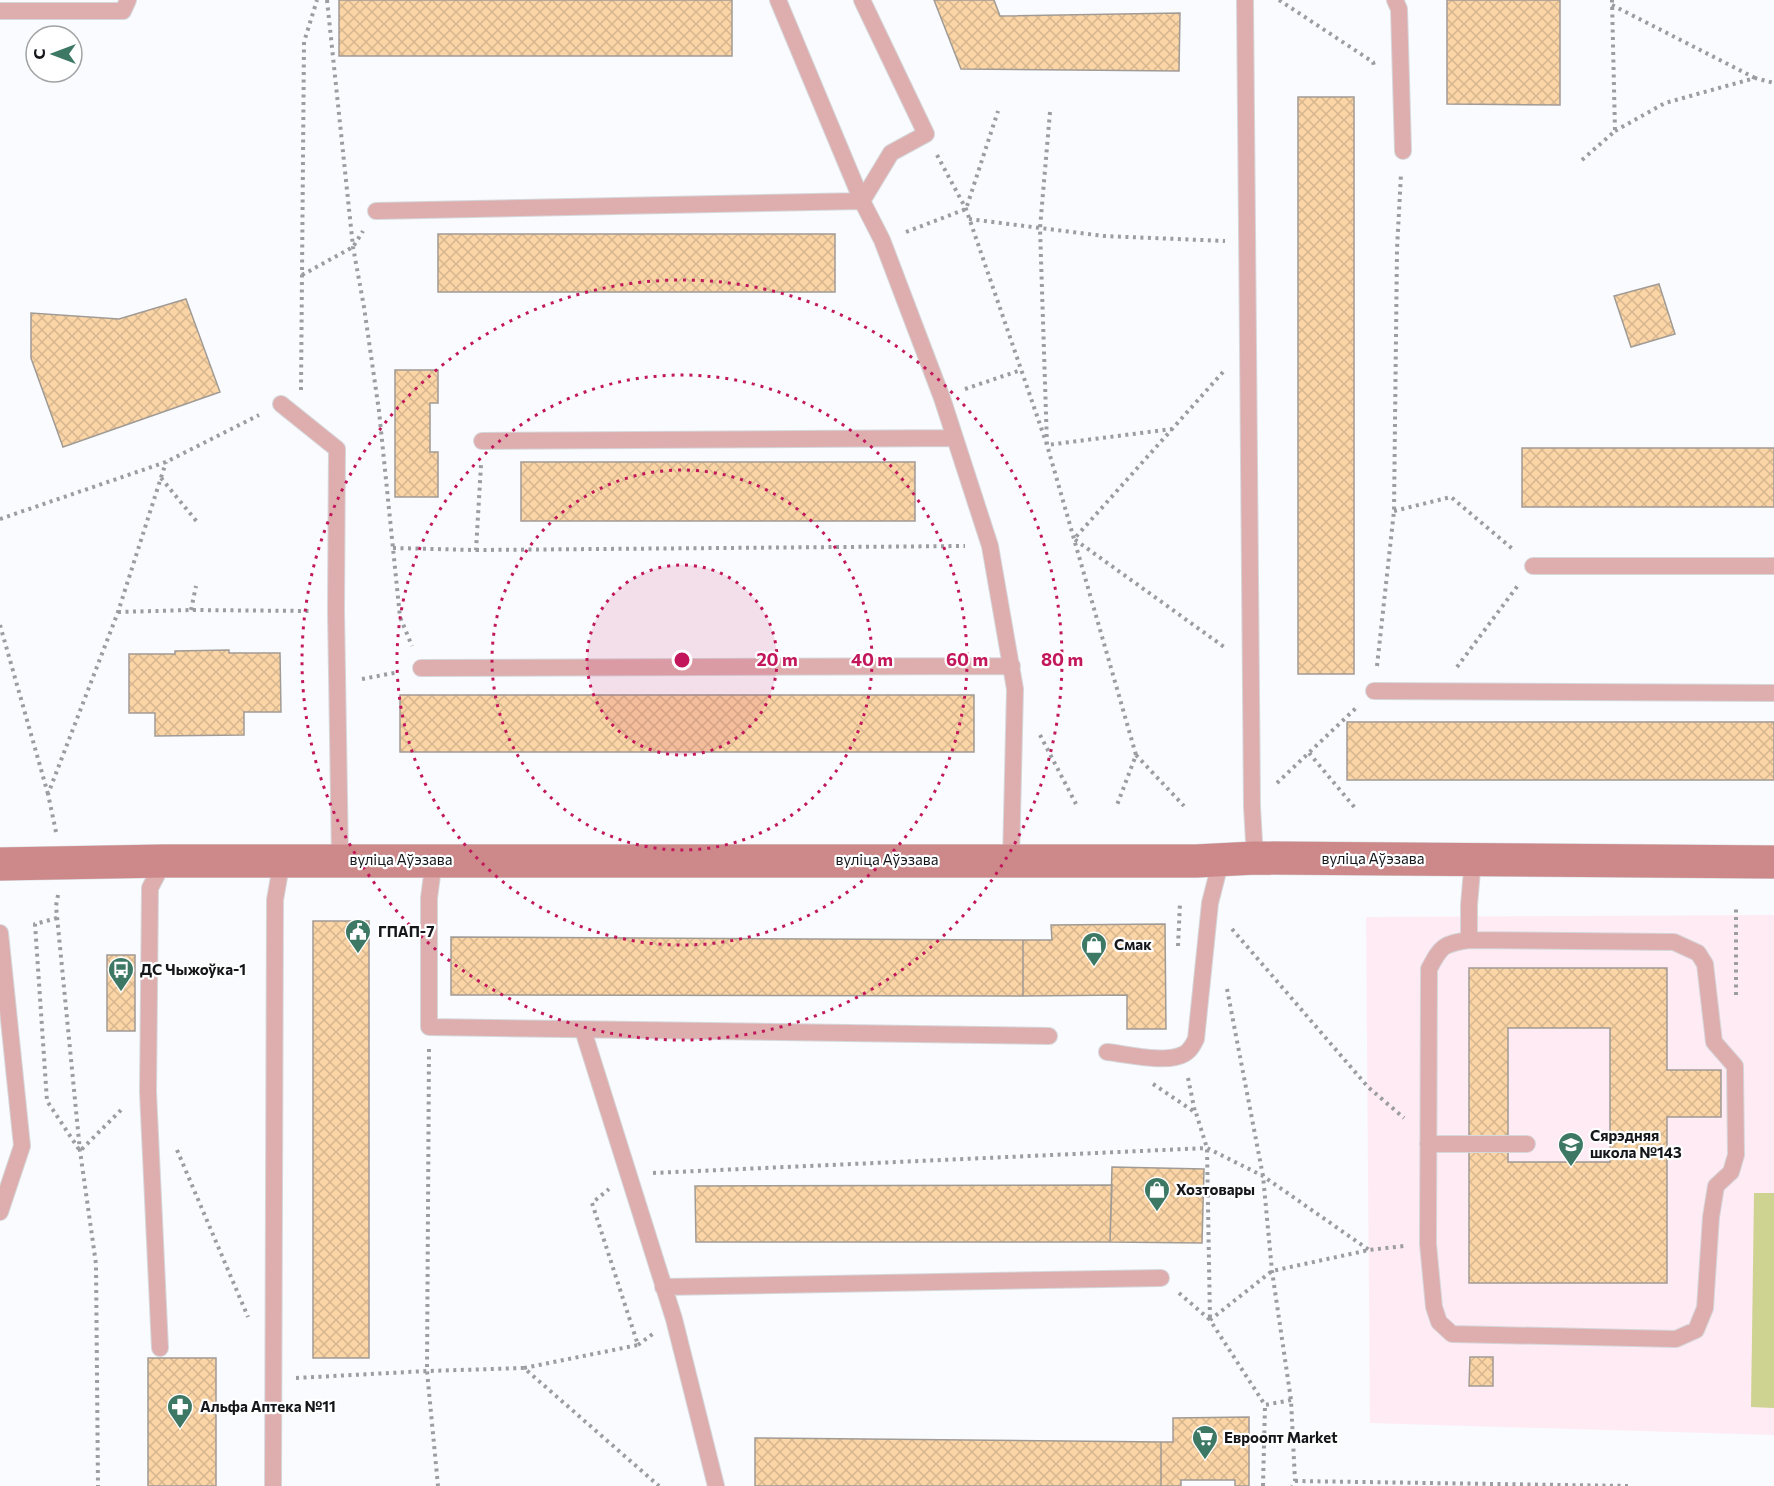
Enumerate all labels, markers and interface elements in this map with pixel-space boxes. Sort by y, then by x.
north arrow [24,24,84,84]
text: С [29,48,48,59]
text: 20 m [756,648,798,670]
text: 40 m [851,648,893,670]
text: 60 m [946,648,988,670]
text: 80 m [1041,648,1083,670]
centre of rings [672,650,692,670]
street label: вуліца Аўэзава [1322,849,1424,867]
street label: вуліца Аўэзава [350,850,452,868]
street label: вуліца Аўэзава [836,850,938,868]
public building icon: ГПАП-7 [343,917,373,955]
place label: ГПАП-7 [378,922,434,940]
shop icon: Смак [1079,930,1109,968]
place label: Смак [1114,935,1152,953]
bus stop icon: ДС Чыжоўка-1 [106,955,136,993]
place label: ДС Чыжоўка-1 [140,960,246,978]
place label: Сярэдняя школа №143 [1590,1126,1682,1161]
school or university icon: Сярэдняя школа №143 [1556,1130,1586,1168]
shop icon: Хозтовары [1142,1175,1172,1213]
place label: Хозтовары [1176,1180,1255,1198]
pharmacy icon: Альфа Аптека №11 [165,1392,195,1430]
place label: Альфа Аптека №11 [200,1397,336,1415]
supermarket icon: Евроопт Market [1190,1423,1220,1461]
place label: Евроопт Market [1224,1428,1337,1446]

